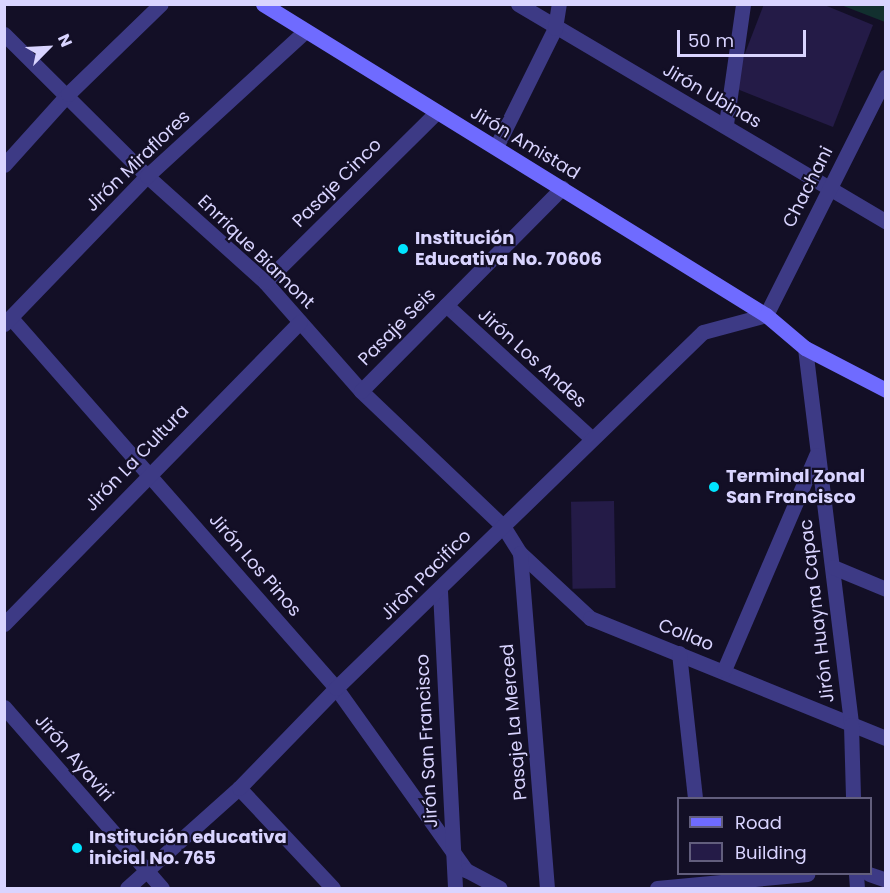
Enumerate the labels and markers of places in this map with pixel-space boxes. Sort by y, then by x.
place label: Institución Educativa No. 70606 [415,228,602,270]
marker: Institución Educativa No. 70606 [396,242,410,256]
place label: Terminal Zonal San Francisco [726,466,865,508]
marker: Terminal Zonal San Francisco [707,480,721,494]
place label: Institución educativa inicial No. 765 [89,827,287,870]
marker: Institución educativa inicial No. 765 [70,841,84,855]

